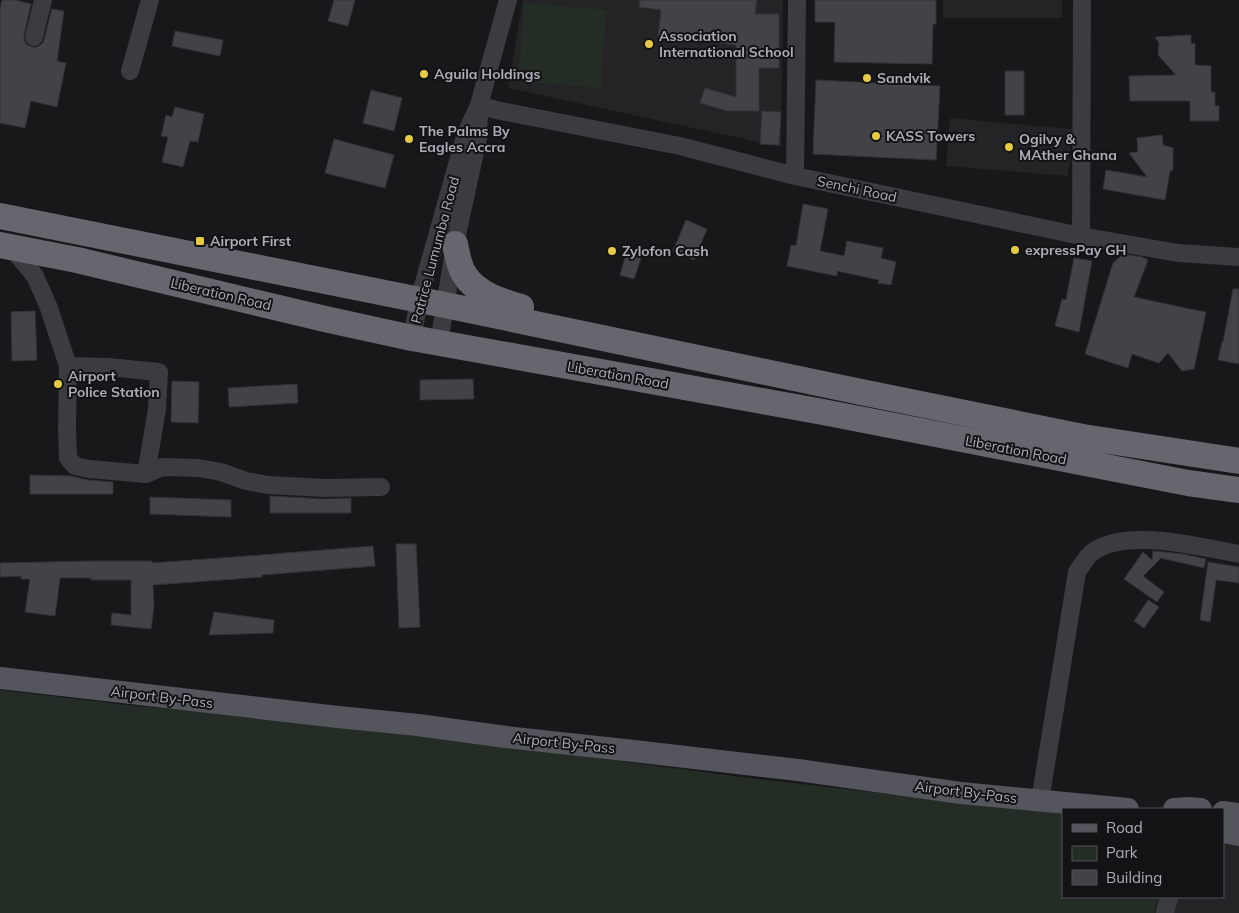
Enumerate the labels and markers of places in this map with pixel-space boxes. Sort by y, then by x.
place label: Association International School [659,27,794,61]
marker: Association International School [643,38,655,50]
place label: Aguila Holdings [434,65,541,83]
marker: Aguila Holdings [418,68,430,80]
place label: Sandvik [877,69,931,87]
marker: Sandvik [861,72,873,84]
place label: The Palms By Eagles Accra [419,122,510,156]
place label: KASS Towers [886,127,975,145]
marker: KASS Towers [870,130,882,142]
place label: Ogilvy & MAther Ghana [1019,130,1117,164]
marker: The Palms By Eagles Accra [403,133,415,145]
marker: Ogilvy & MAther Ghana [1003,141,1015,153]
place label: Airport First [210,232,292,250]
marker: Airport First [194,235,206,247]
place label: expressPay GH [1025,241,1126,259]
place label: Zylofon Cash [622,242,709,260]
marker: expressPay GH [1009,244,1021,256]
marker: Zylofon Cash [606,245,618,257]
place label: Airport Police Station [68,367,160,401]
marker: Airport Police Station [52,378,64,390]

